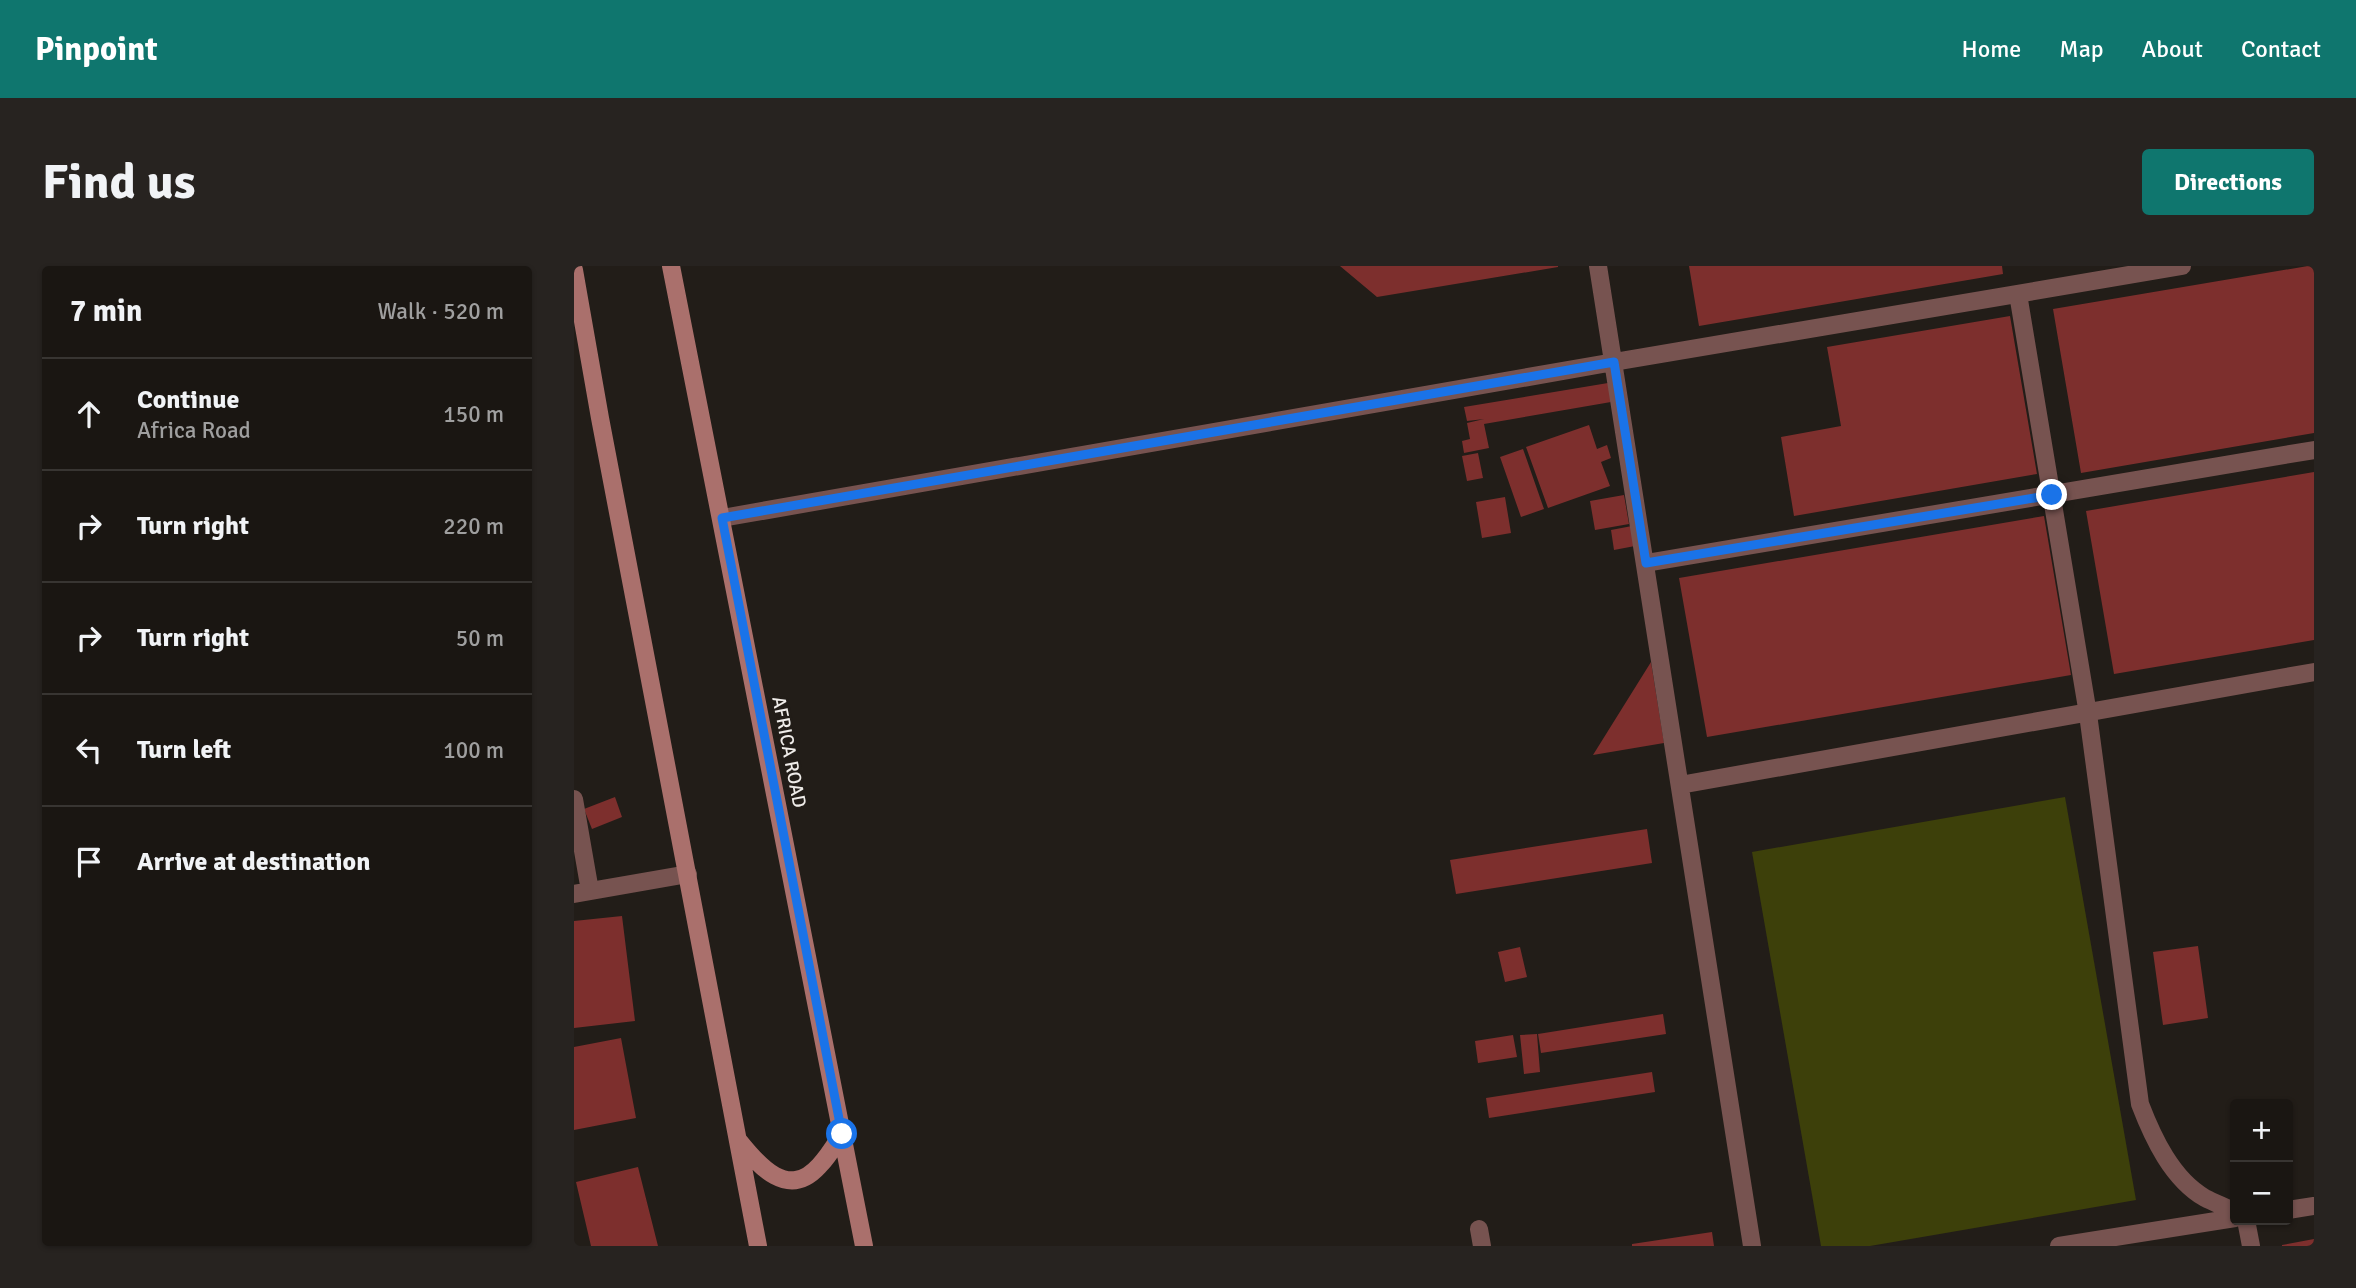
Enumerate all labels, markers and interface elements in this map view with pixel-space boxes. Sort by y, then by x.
text: Pinpoint [35,29,158,70]
text: Home [1961,34,2021,64]
text: Map [2059,34,2104,64]
text: About [2142,34,2203,64]
text: Contact [2241,34,2321,64]
button: Directions [2142,149,2314,215]
text: Find us [42,152,195,212]
text: 7 min [70,293,142,330]
text: Walk · 520 m [378,297,504,326]
text: Continue [137,384,239,416]
icon: ahead [70,395,108,433]
text: 150 m [443,400,504,429]
text: Africa Road [137,416,251,445]
route end [2036,479,2067,510]
icon: right [70,507,108,545]
text: Turn right [137,510,249,542]
text: 220 m [443,512,504,541]
icon: right [70,619,108,657]
text: Turn right [137,622,249,654]
text: 50 m [456,624,504,653]
street label: AFRICA ROAD [766,694,812,810]
icon: left [70,731,108,769]
text: Turn left [137,734,231,766]
text: 100 m [443,736,504,765]
icon: arrive [70,843,108,881]
text: Arrive at destination [137,846,370,878]
map controls [2230,1099,2293,1225]
button: + [2230,1099,2293,1162]
route start [826,1118,857,1149]
button: − [2230,1162,2293,1225]

